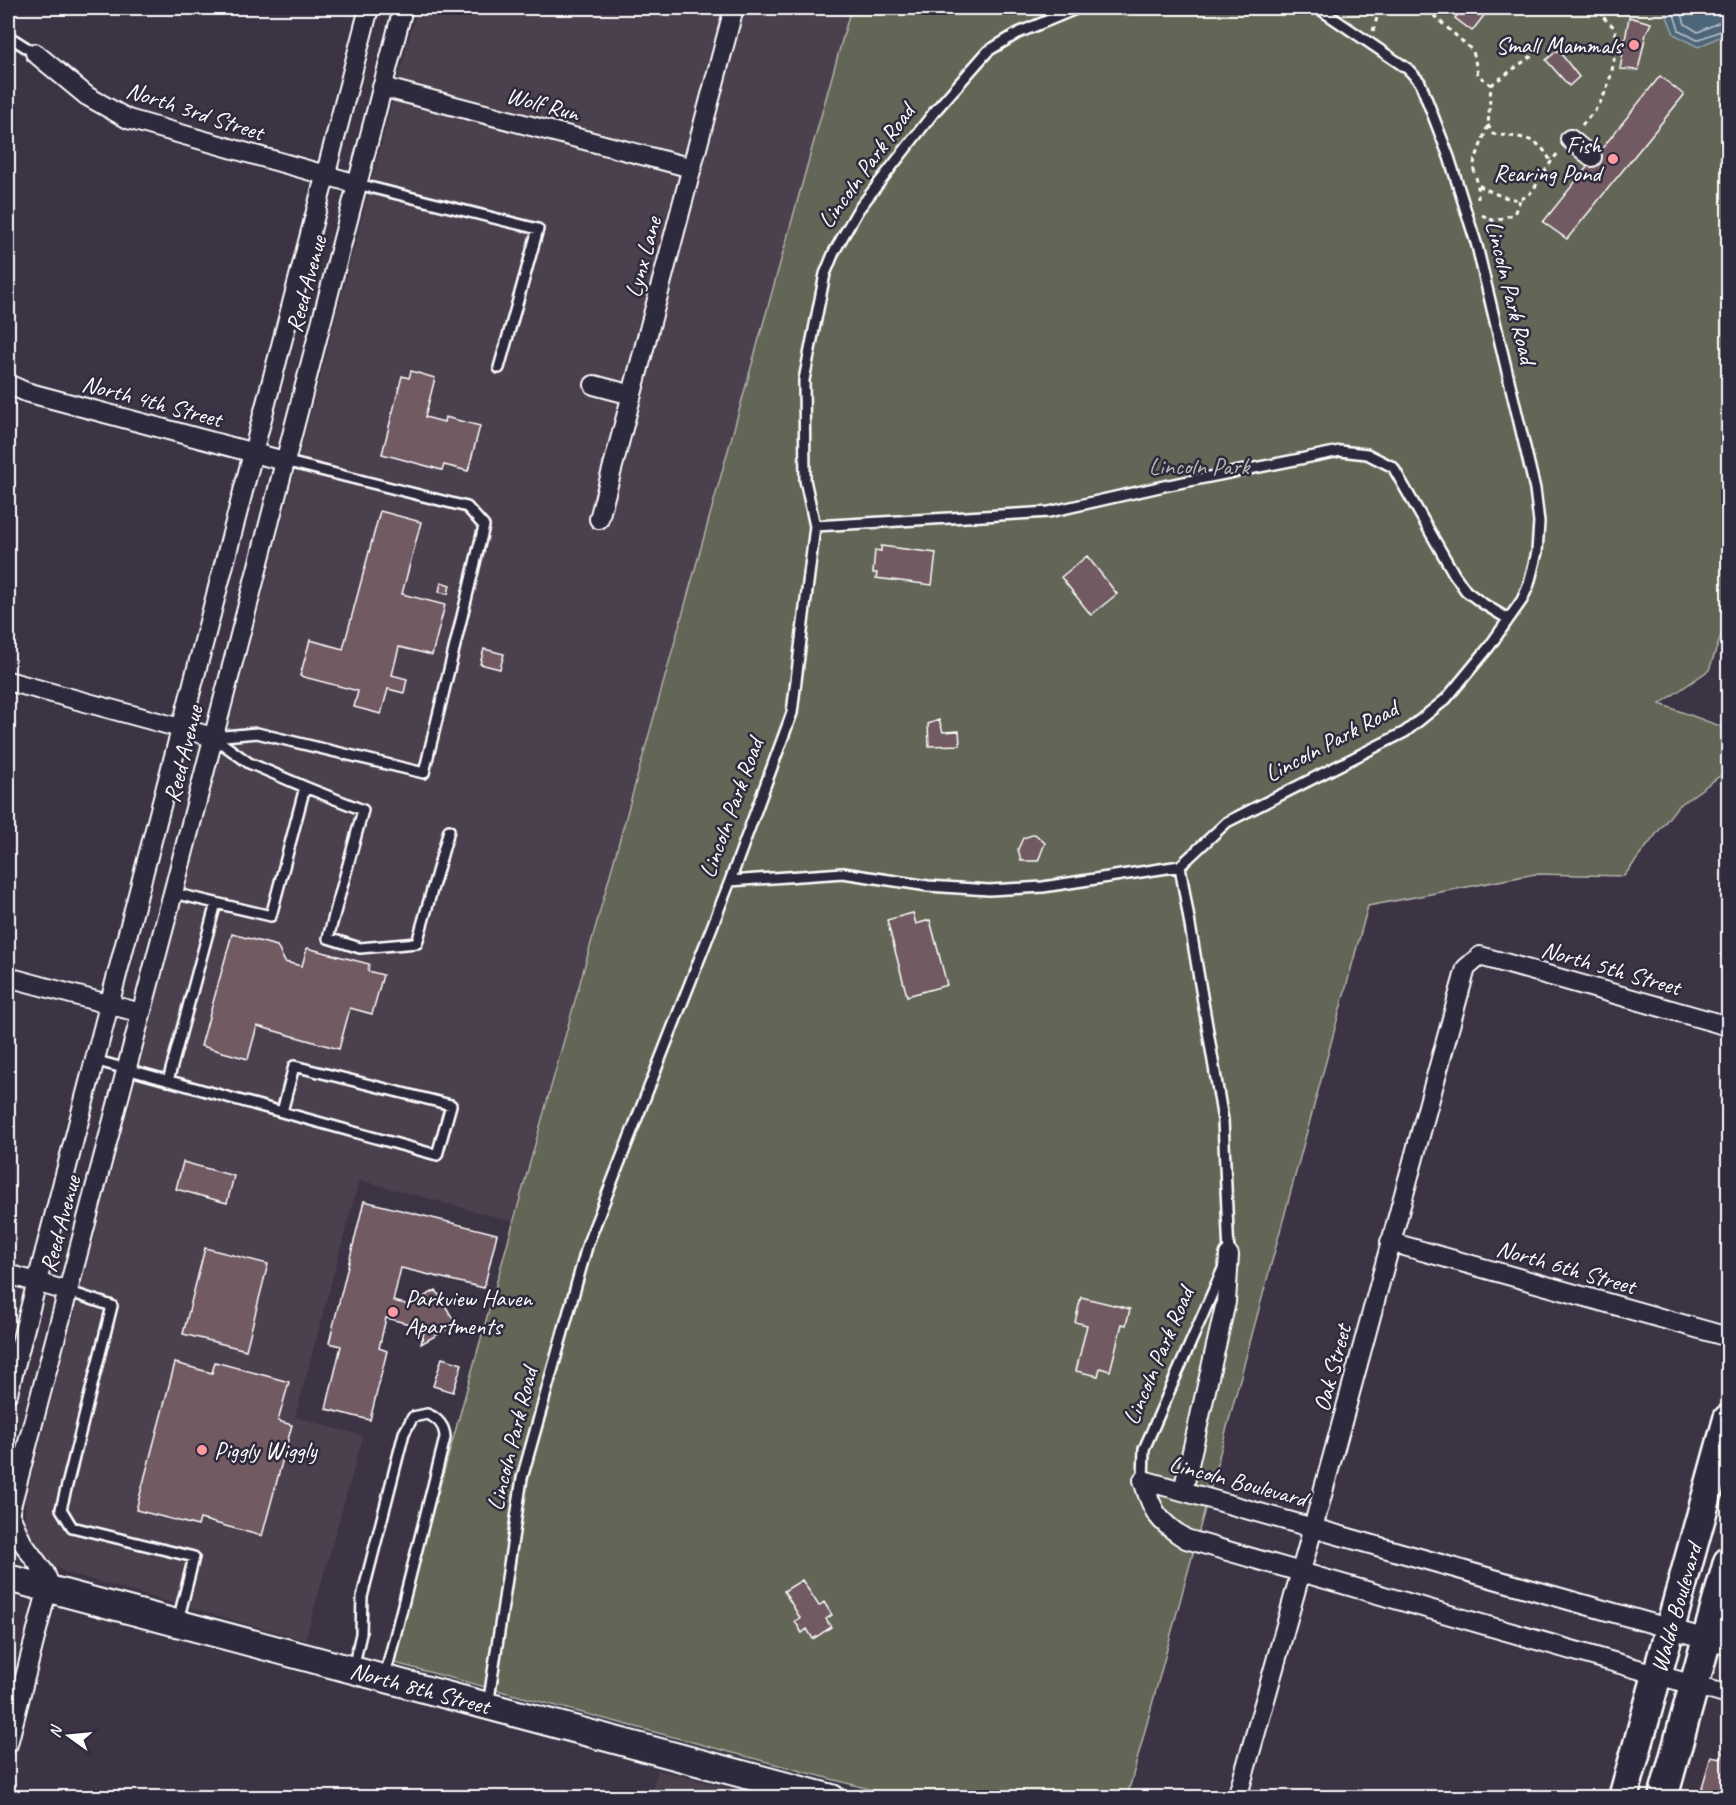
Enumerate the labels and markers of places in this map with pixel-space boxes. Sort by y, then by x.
place label: Small Mammals [1495,30,1625,60]
marker: Small Mammals [1627,38,1641,52]
place label: Fish Rearing Pond [1494,130,1605,188]
marker: Fish Rearing Pond [1606,152,1620,166]
place label: Parkview Haven Apartments [405,1283,533,1341]
marker: Parkview Haven Apartments [386,1305,400,1319]
place label: Piggly Wiggly [214,1435,319,1465]
marker: Piggly Wiggly [195,1443,209,1457]

